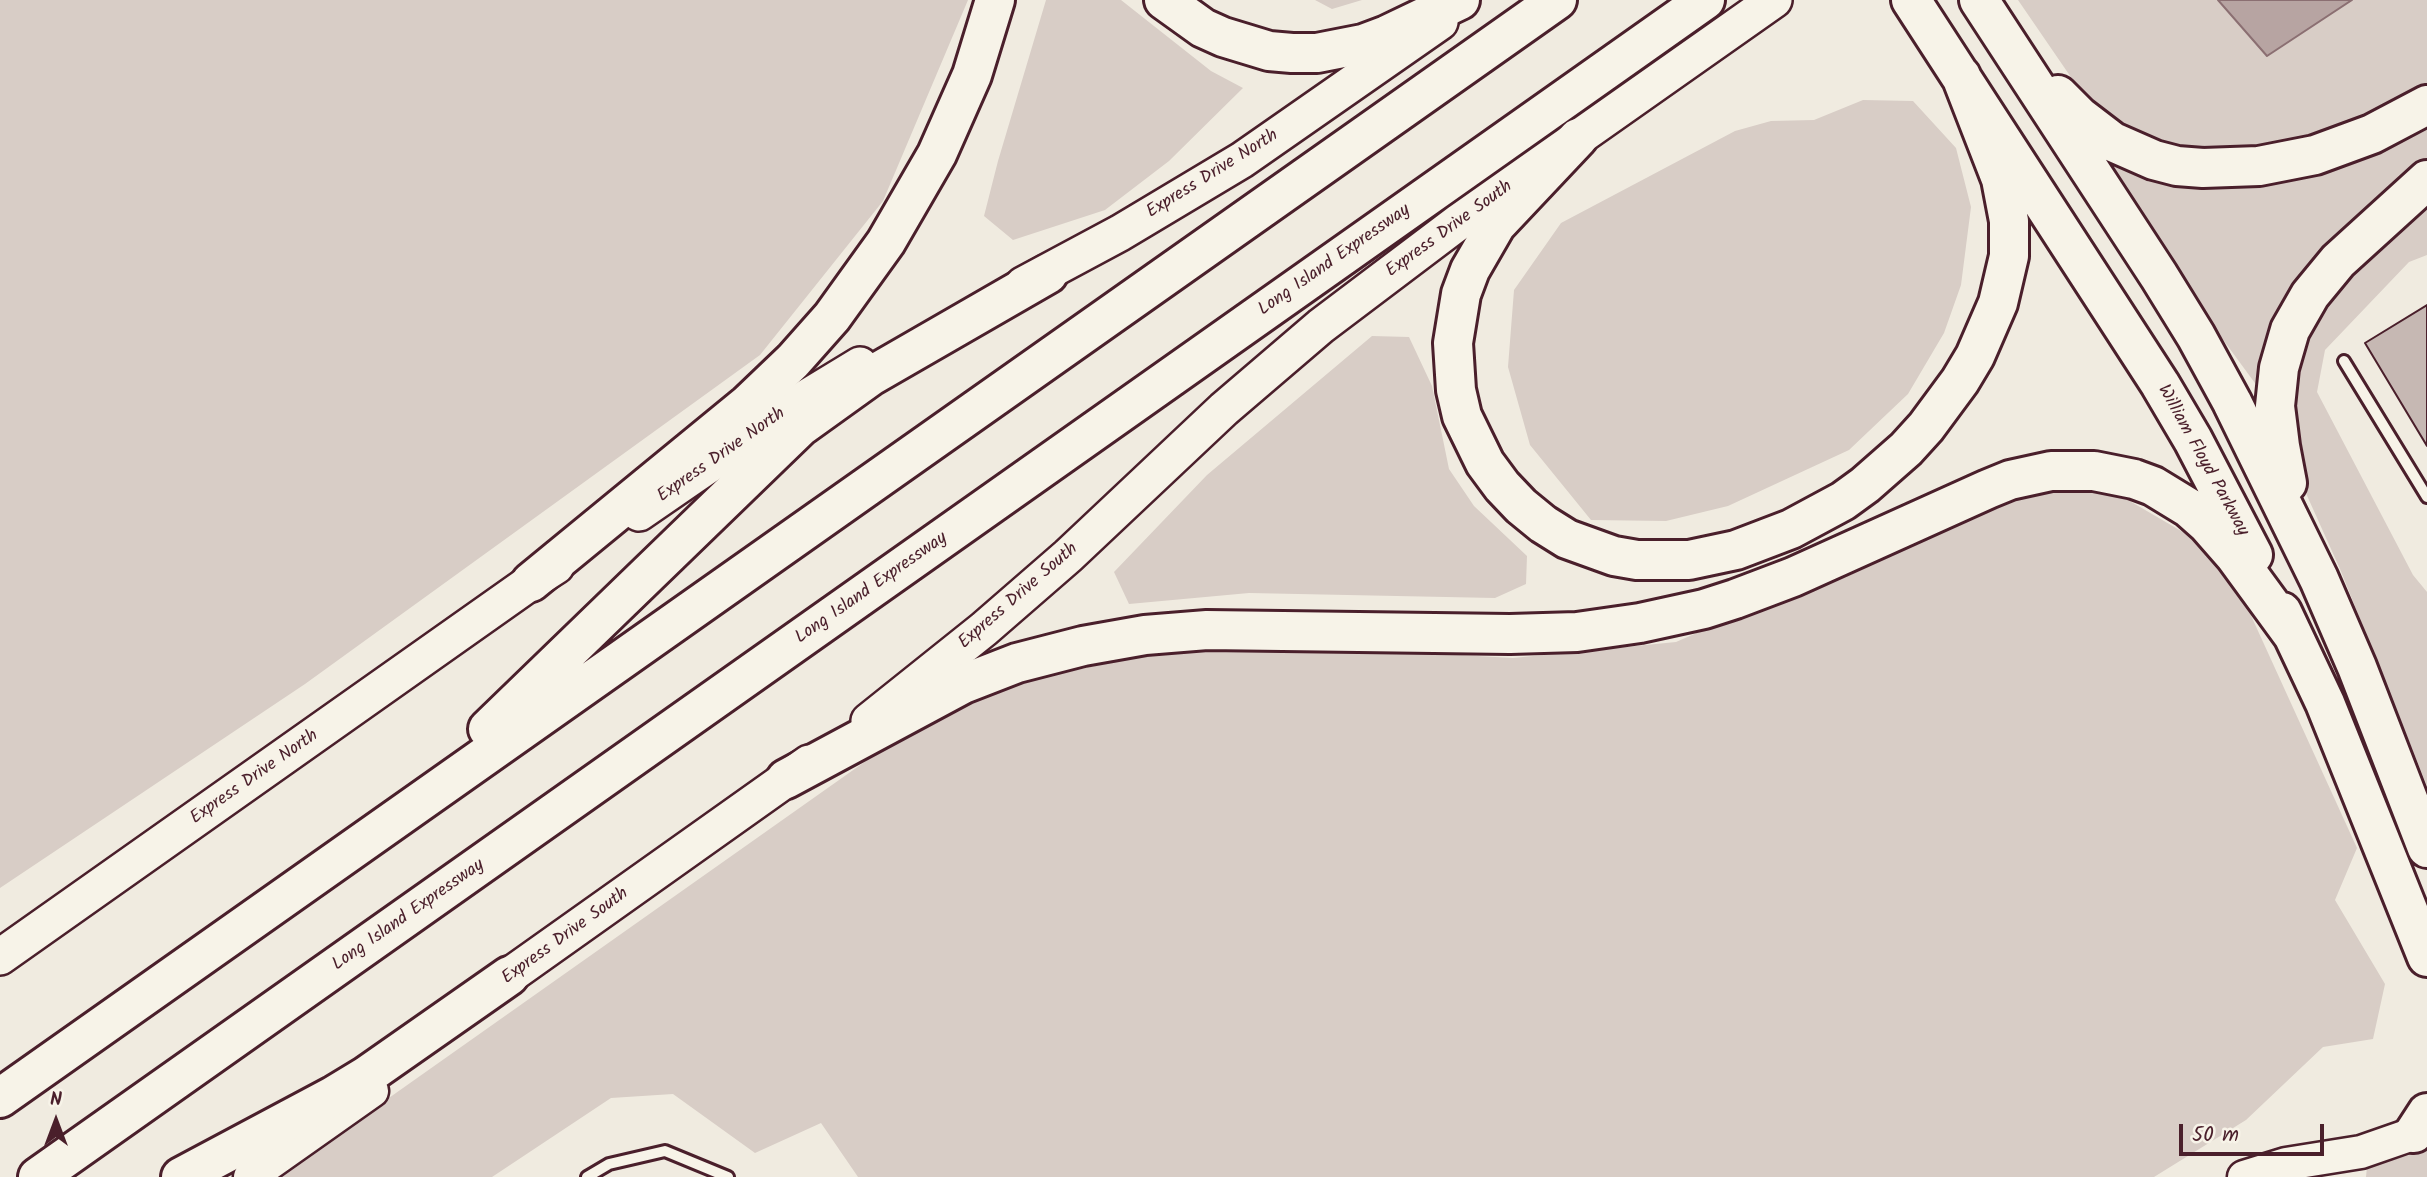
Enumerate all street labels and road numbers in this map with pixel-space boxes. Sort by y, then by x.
street label: Express Drive North [1143,126,1283,224]
street label: Express Drive South [1382,177,1518,283]
street label: Long Island Expressway [1255,200,1415,322]
street label: William Floyd Parkway [2151,382,2253,540]
street label: Express Drive North [654,404,790,508]
street label: Long Island Expressway [792,528,952,650]
street label: Express Drive South [955,539,1083,655]
street label: Express Drive North [187,726,323,830]
street label: Long Island Expressway [329,855,489,977]
street label: Express Drive South [498,884,634,990]

